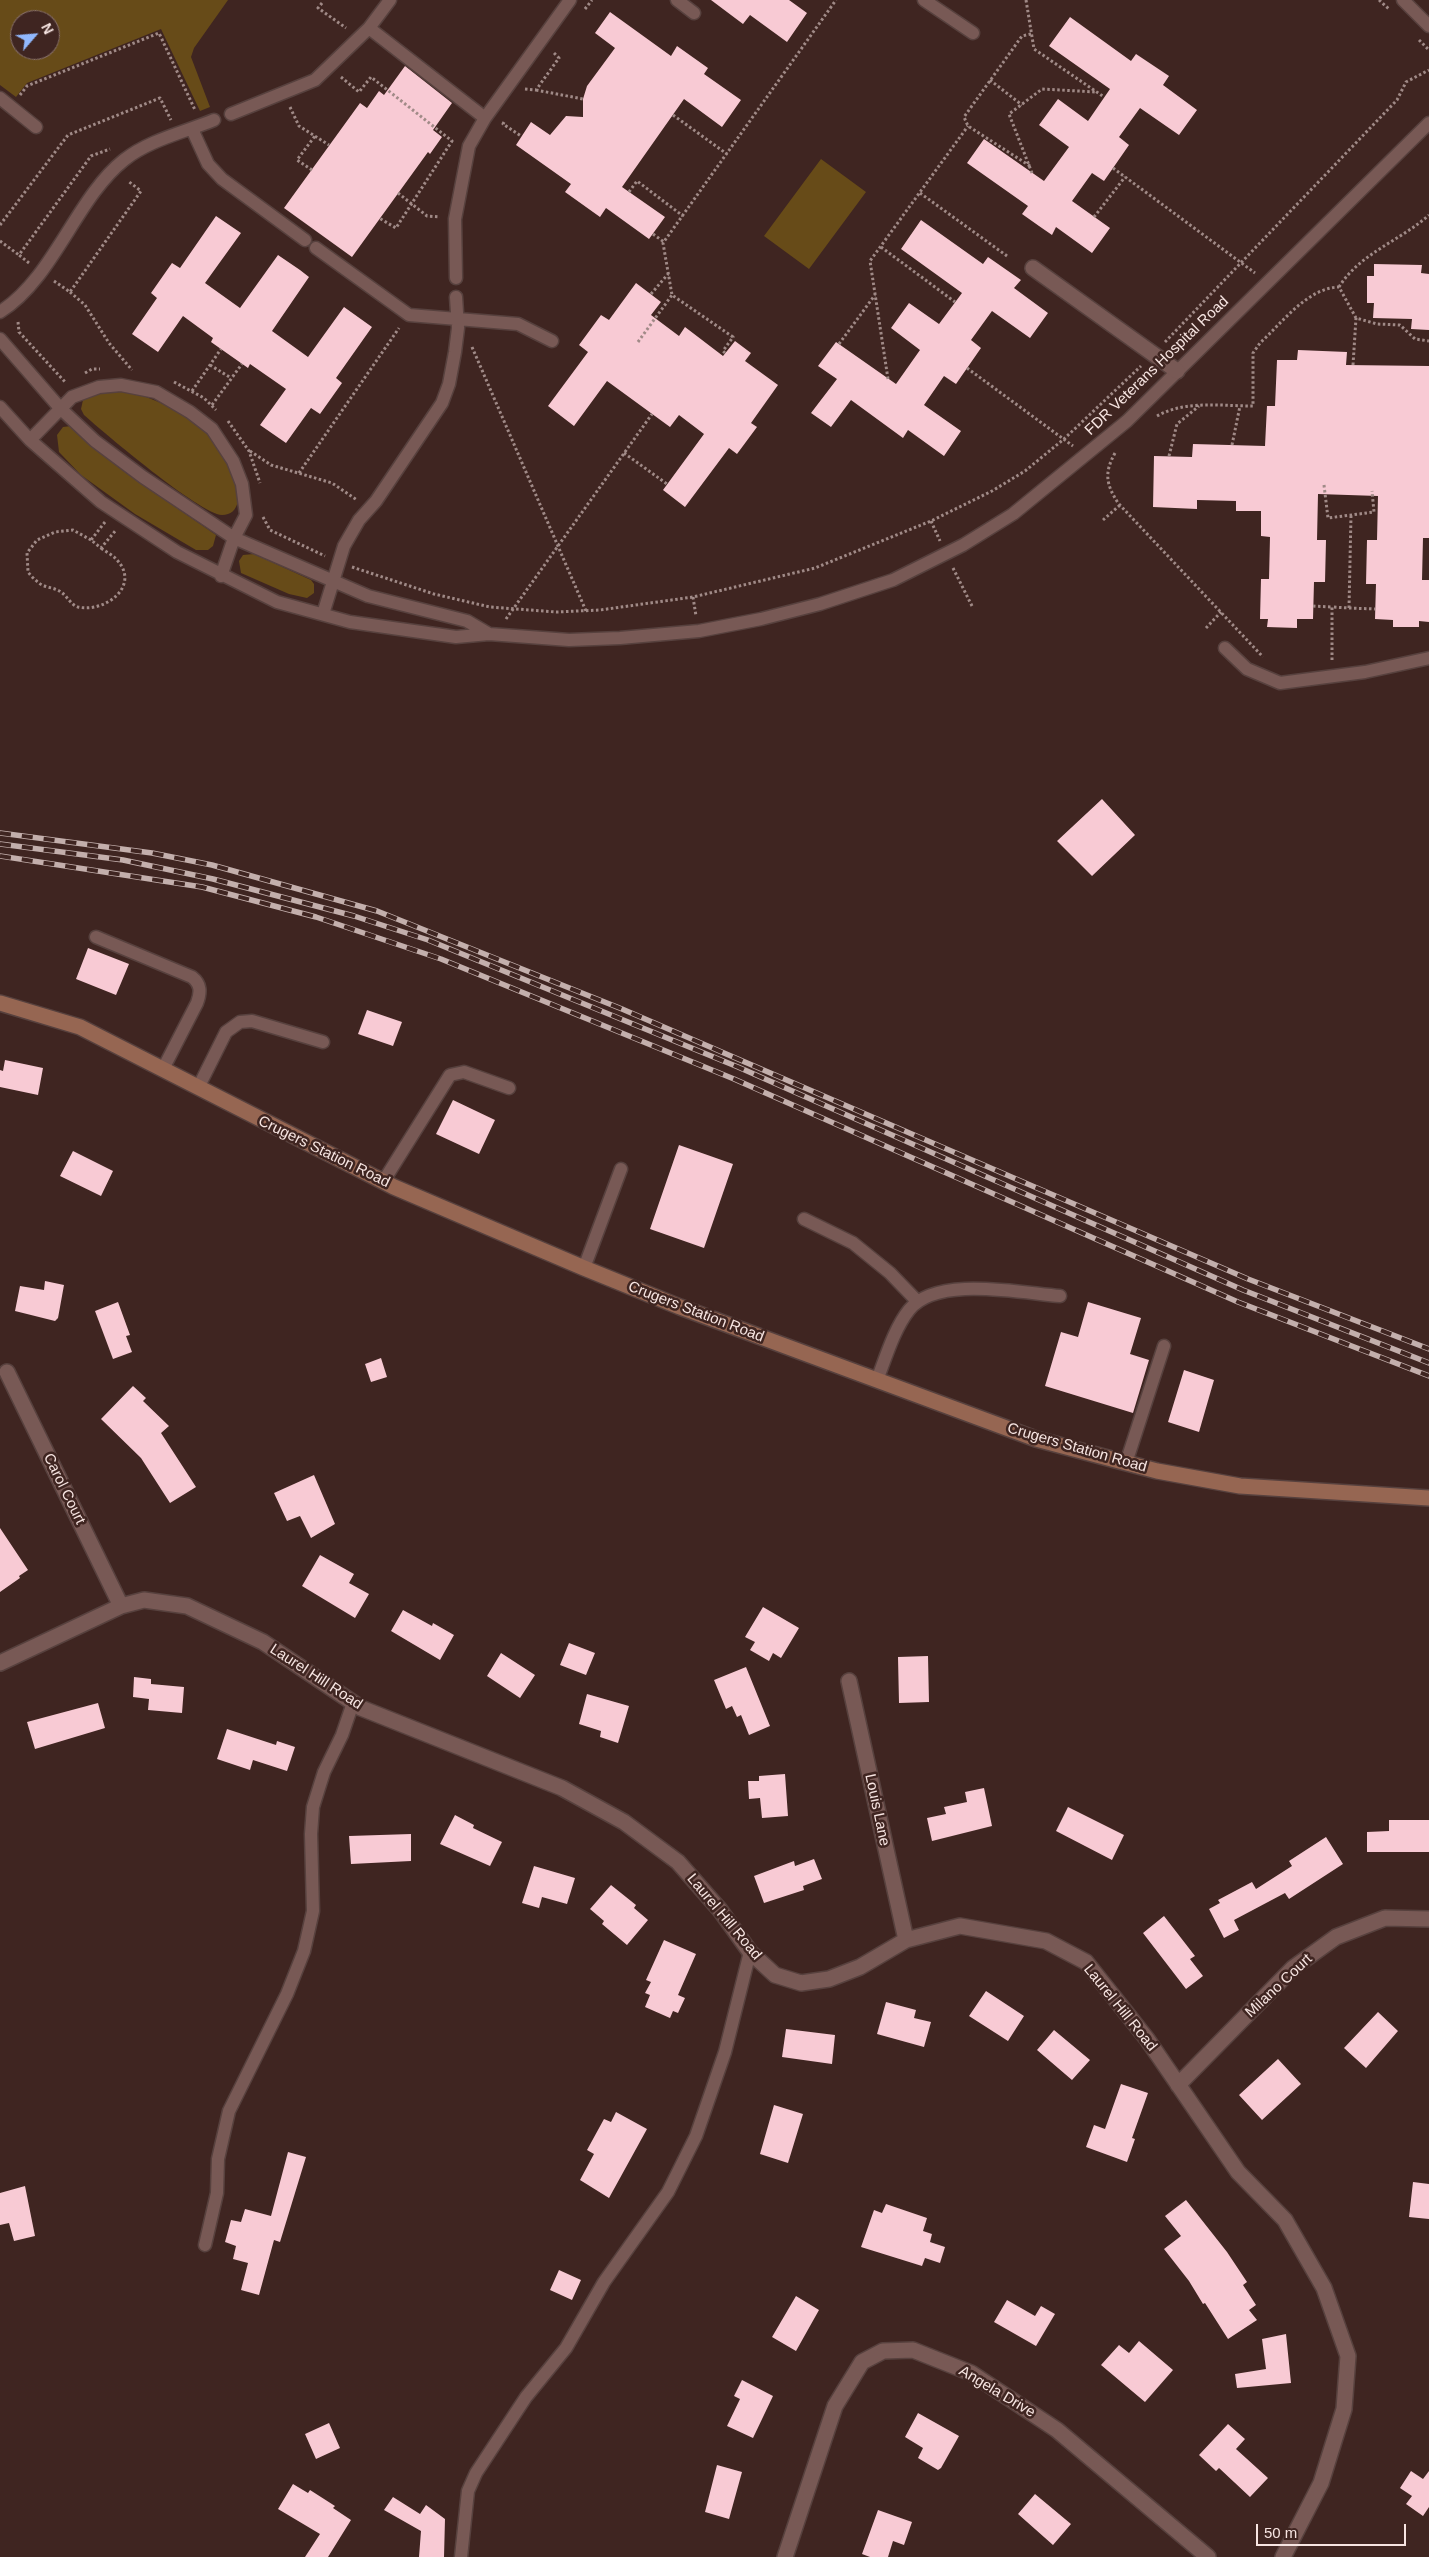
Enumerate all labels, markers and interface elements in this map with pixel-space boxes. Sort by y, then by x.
north arrow [10,10,60,60]
text: N [38,21,57,37]
street label: FDR Veterans Hospital Road [1081,293,1233,439]
street label: Crugers Station Road [255,1112,393,1192]
street label: Crugers Station Road [625,1278,767,1346]
street label: Crugers Station Road [1005,1419,1149,1477]
street label: Carol Court [39,1451,89,1527]
street label: Laurel Hill Road [266,1640,366,1714]
street label: Louis Lane [861,1772,893,1848]
street label: Laurel Hill Road [683,1870,765,1964]
street label: Milano Court [1242,1950,1316,2022]
street label: Laurel Hill Road [1079,1961,1161,2055]
street label: Angela Drive [956,2362,1038,2422]
scale bar [1259,2514,1409,2546]
text: 50 m [1264,2524,1297,2541]

